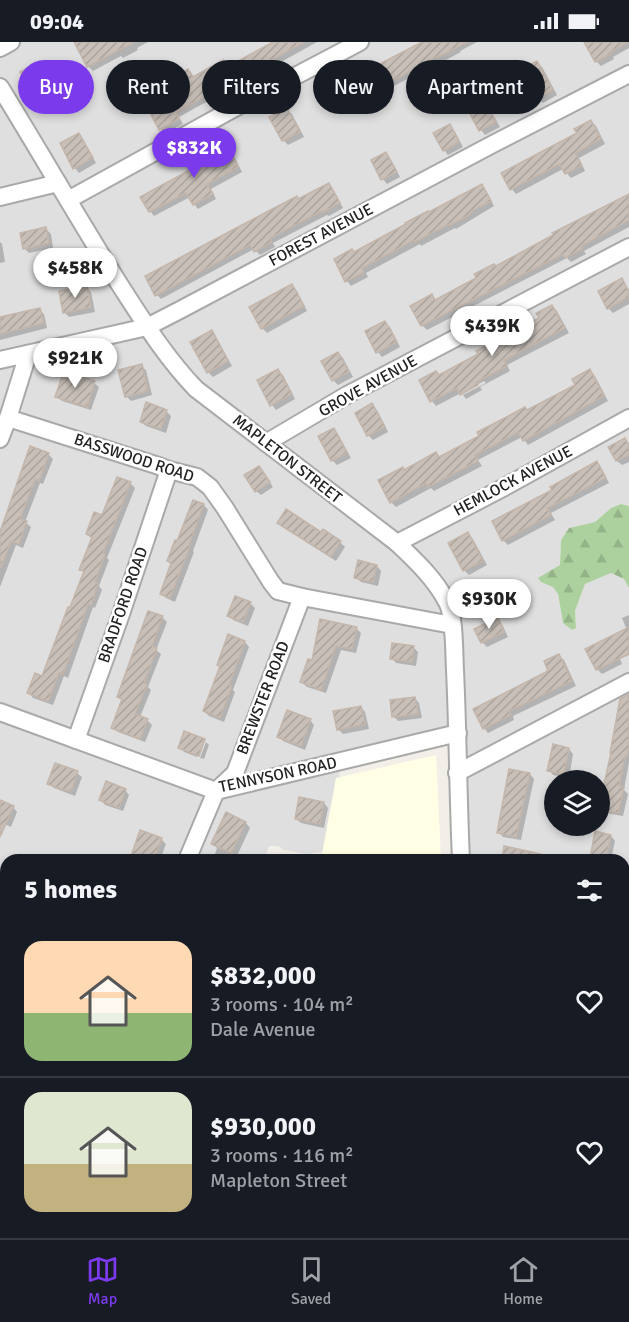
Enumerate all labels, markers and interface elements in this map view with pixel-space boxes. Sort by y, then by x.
text: 09:04 [30,8,84,35]
chip: Buy [18,60,94,114]
chip: Rent [106,60,190,114]
chip: Filters [202,60,301,114]
chip: New [313,60,394,114]
chip: Apartment [406,60,545,114]
pin: $832K [152,128,236,179]
text: $832K [166,135,222,160]
street label: FOREST AVENUE [265,199,377,271]
pin: $458K [33,248,117,299]
text: $458K [47,255,103,280]
pin: $439K [450,306,534,357]
text: $439K [464,313,520,338]
pin: $921K [33,338,117,389]
text: $921K [47,345,103,370]
street label: GROVE AVENUE [315,351,421,421]
street label: MAPLETON STREET [228,410,346,508]
street label: BASSWOOD ROAD [71,429,197,487]
street label: HEMLOCK AVENUE [450,441,576,521]
street label: BRADFORD ROAD [94,544,152,666]
pin: $930K [447,579,531,630]
text: $930K [461,586,517,611]
street label: BREWSTER ROAD [232,638,294,758]
street label: TENNYSON ROAD [217,753,339,797]
map controls [544,770,610,836]
button: layers [544,770,610,836]
text: 5 homes [24,874,117,906]
icon: filters [573,874,606,907]
text: $832,000 [210,960,316,992]
icon: home [72,965,144,1037]
icon: heart [573,985,606,1018]
text: 3 rooms · 104 m² [210,992,354,1017]
text: Dale Avenue [210,1017,316,1042]
text: $930,000 [210,1111,316,1143]
icon: home [72,1116,144,1188]
icon: heart [573,1136,606,1169]
text: 3 rooms · 116 m² [210,1143,354,1168]
text: Mapleton Street [210,1168,347,1193]
tab: Map [86,1253,119,1309]
tab: Saved [291,1253,331,1309]
tab: Home [503,1253,543,1309]

